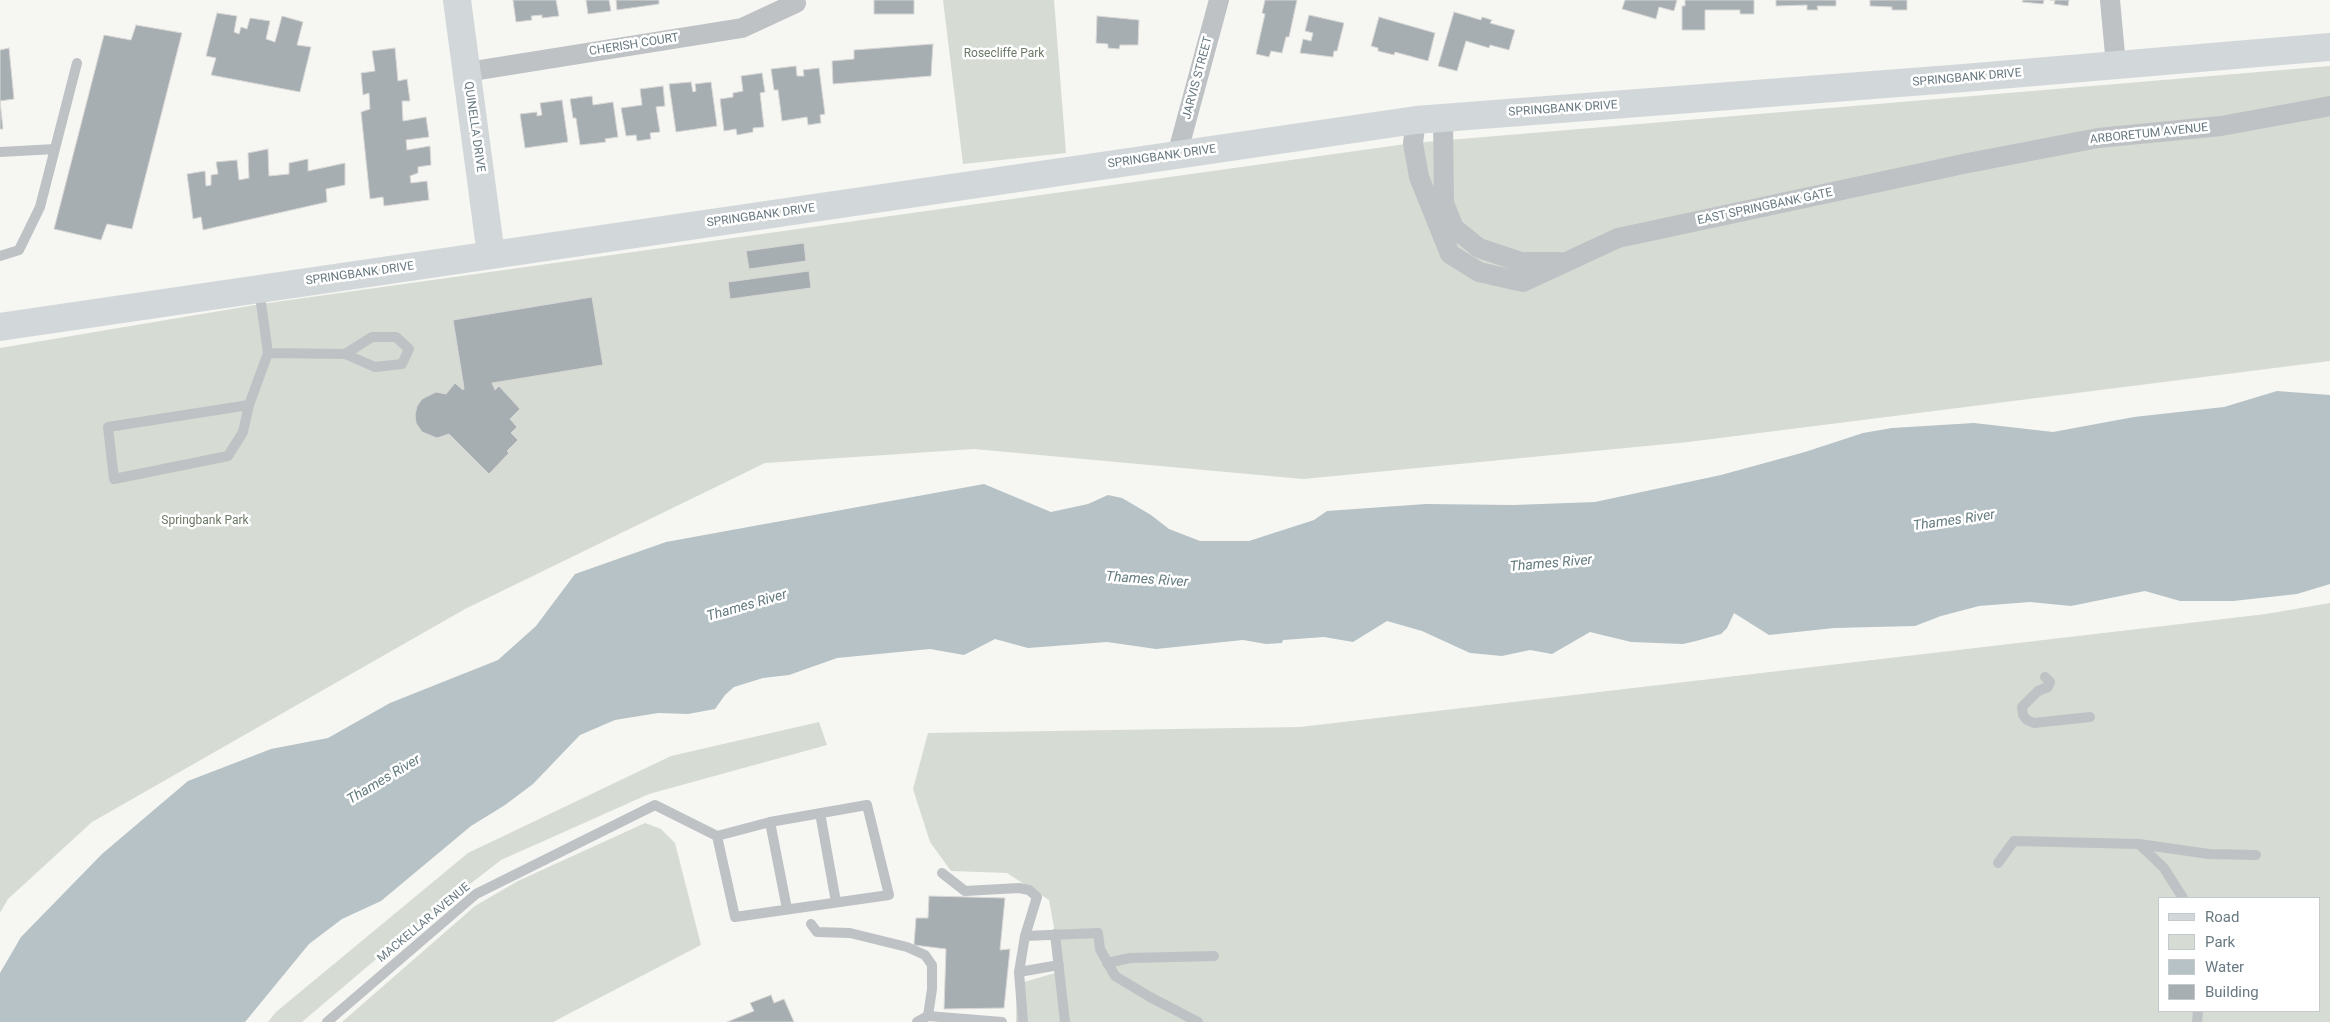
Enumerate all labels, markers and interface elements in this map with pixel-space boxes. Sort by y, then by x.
street label: CHERISH COURT [588,31,680,59]
street label: JARVIS STREET [1180,35,1216,121]
park label: Rosecliffe Park [964,47,1044,61]
street label: SPRINGBANK DRIVE [1912,66,2022,90]
street label: QUINELLA DRIVE [461,81,487,173]
street label: SPRINGBANK DRIVE [1508,98,1618,120]
street label: ARBORETUM AVENUE [2089,121,2209,147]
street label: SPRINGBANK DRIVE [1107,142,1217,172]
street label: EAST SPRINGBANK GATE [1696,186,1834,228]
street label: SPRINGBANK DRIVE [706,201,816,231]
street label: SPRINGBANK DRIVE [305,259,415,289]
water label: Thames River [1912,507,1996,535]
park label: Springbank Park [161,514,249,528]
water label: Thames River [1509,552,1593,576]
water label: Thames River [1105,569,1189,591]
water label: Thames River [705,587,789,625]
water label: Thames River [344,752,424,808]
street label: MACKELLAR AVENUE [375,880,473,966]
legend [2158,897,2320,1012]
text: Road [2205,908,2239,926]
text: Park [2205,933,2235,951]
text: Water [2205,958,2244,976]
text: Building [2205,983,2259,1001]

